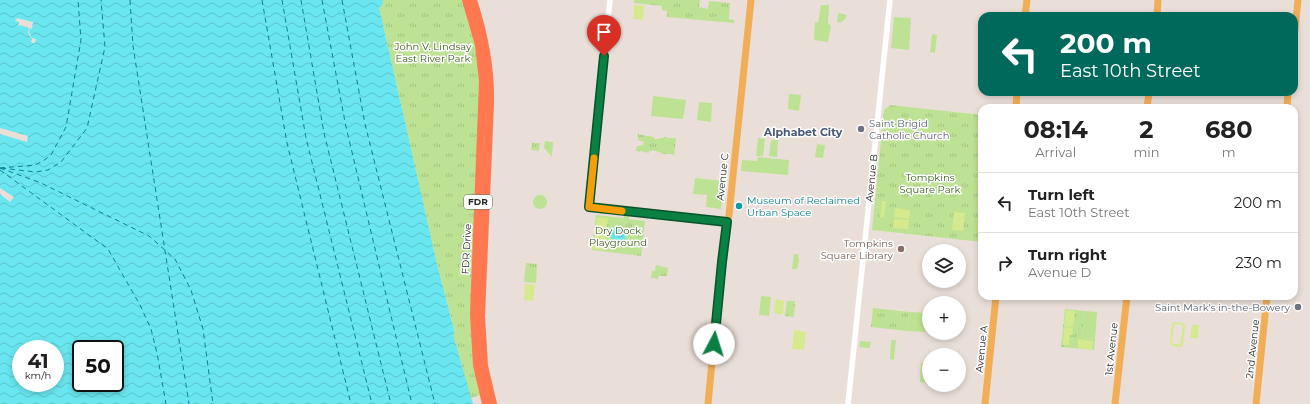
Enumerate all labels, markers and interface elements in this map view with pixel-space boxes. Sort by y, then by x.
pin [587,15,621,56]
icon: arrive [593,21,615,43]
text: 200 m [1060,26,1152,60]
icon: left [994,28,1046,80]
park label: John V. Lindsay East River Park [394,40,472,65]
text: East 10th Street [1060,60,1201,82]
text: 08:14 [1024,115,1088,144]
text: 2 [1139,115,1154,144]
text: 680 [1205,115,1252,144]
place label: Saint Brigid Catholic Church [869,117,949,142]
marker: Saint Brigid Catholic Church [856,124,866,134]
district label: Alphabet City [763,125,843,139]
text: Arrival [1035,144,1076,160]
text: min [1133,144,1159,160]
text: m [1222,144,1236,160]
street label: Avenue C [714,153,731,201]
street label: Avenue B [863,154,880,203]
park label: Tompkins Square Park [900,171,960,196]
text: Turn left [1028,185,1095,204]
icon: left [994,192,1016,214]
text: 200 m [1234,193,1282,212]
place label: Museum of Reclaimed Urban Space [747,194,860,219]
road number: FDR [464,195,492,209]
marker: Museum of Reclaimed Urban Space [734,201,744,211]
text: East 10th Street [1028,204,1130,220]
street label: FDR Drive [459,223,474,275]
park label: Dry Dock Playground [589,224,647,249]
place label: Tompkins Square Library [821,237,894,262]
marker: Tompkins Square Library [896,244,906,254]
map controls [922,244,966,392]
button: layers [922,244,966,288]
text: Turn right [1028,245,1107,264]
icon: right [994,252,1016,274]
text: 230 m [1235,253,1282,272]
text: Avenue D [1028,264,1091,280]
button: + [922,296,966,340]
place label: Saint Mark's in-the-Bowery [1155,301,1291,314]
marker: Saint Mark's in-the-Bowery [1293,302,1303,312]
street label: 2nd Avenue [1243,319,1262,379]
street label: 1st Avenue [1102,322,1121,376]
position arrow [693,323,735,365]
street label: Avenue A [973,324,991,373]
speed limit sign: 50 [72,340,124,392]
button: − [922,348,966,392]
text: 41 [27,349,49,373]
text: km/h [25,369,51,382]

